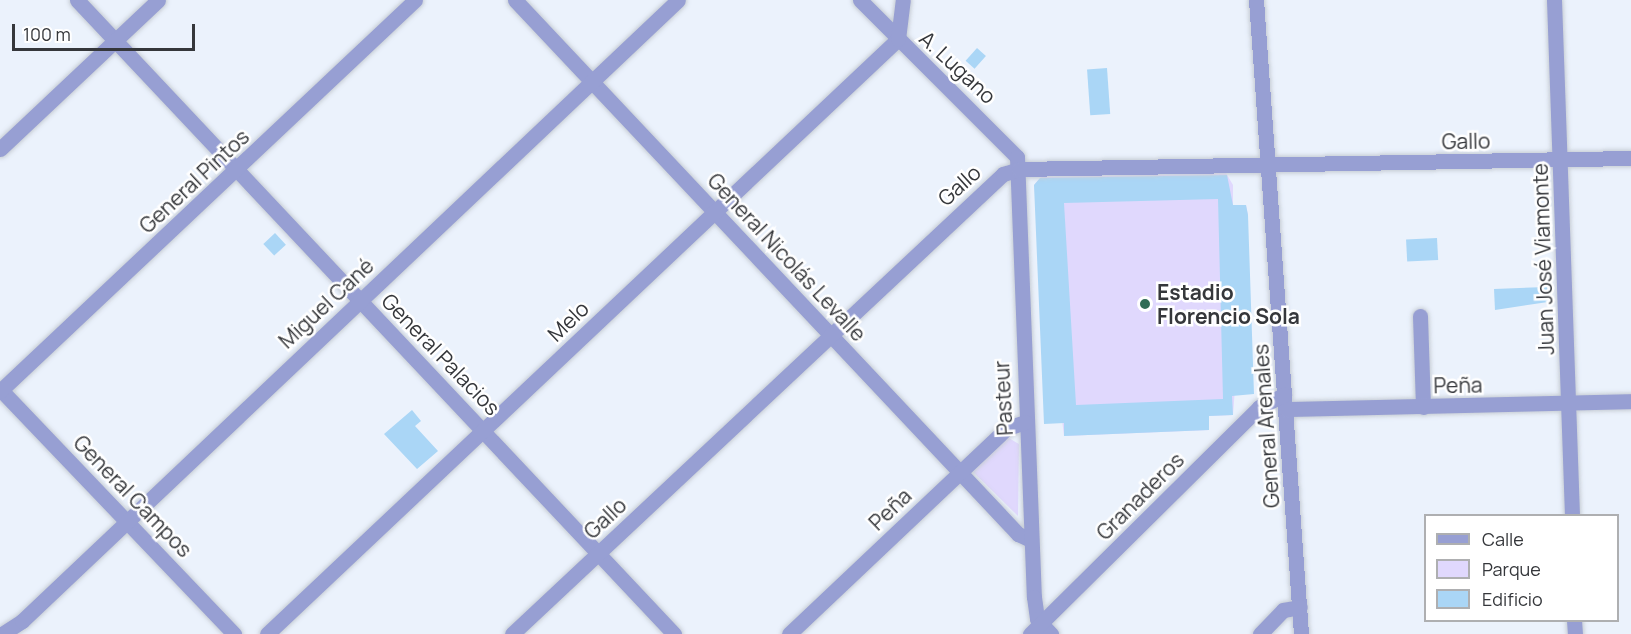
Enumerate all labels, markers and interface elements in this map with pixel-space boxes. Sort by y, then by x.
scale bar [15,12,198,50]
text: 100 m [23,22,71,46]
street label: A. Lugano [915,25,1001,109]
street label: General Pintos [134,124,254,238]
street label: Gallo [1441,128,1491,154]
street label: Gallo [932,159,986,211]
street label: Juan José Viamonte [1527,163,1559,355]
street label: General Nicolás Levalle [703,168,871,346]
street label: Miguel Cané [273,253,379,353]
place label: Estadio Florencio Sola [1157,279,1300,329]
street label: General Palacios [377,288,505,420]
street label: Melo [542,296,594,346]
marker: Estadio Florencio Sola [1138,297,1152,311]
street label: General Arenales [1248,343,1284,509]
street label: Pasteur [988,360,1018,436]
street label: Peña [1433,372,1483,398]
street label: General Campos [68,430,198,562]
street label: Granaderos [1091,447,1189,545]
street label: Peña [864,483,916,535]
street label: Gallo [579,492,631,544]
legend [1424,514,1619,622]
text: Calle [1482,527,1524,551]
text: Parque [1482,557,1541,581]
text: Edificio [1482,587,1543,611]

